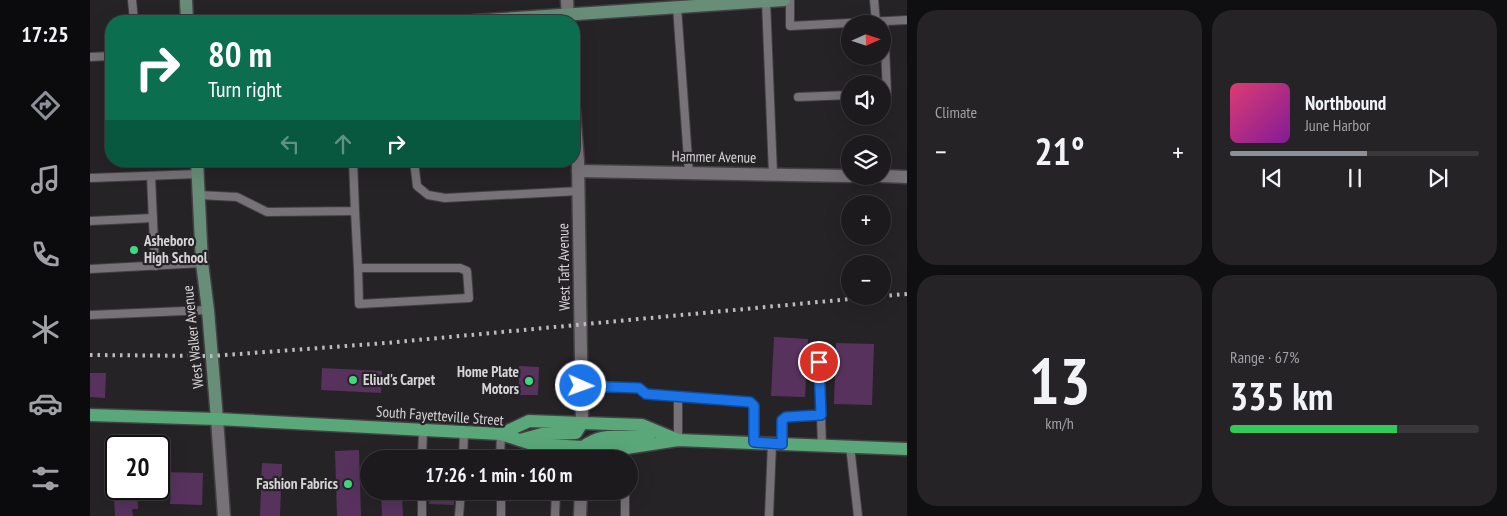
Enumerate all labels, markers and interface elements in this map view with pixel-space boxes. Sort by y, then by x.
north arrow [841,15,891,65]
map controls [841,15,891,305]
text: 17:25 [21,20,69,48]
text: 80 m [208,31,272,77]
icon: right [125,35,190,100]
text: Turn right [208,75,282,103]
button: sound [841,75,891,125]
icon: directions [28,88,63,123]
text: Northbound [1305,91,1386,115]
text: Climate [935,102,977,122]
text: June Harbor [1305,115,1370,135]
text: 21° [1034,126,1085,175]
icon: left [276,130,304,158]
icon: ahead [329,130,357,158]
icon: right [382,130,410,158]
text: − [935,133,947,170]
text: + [1172,133,1184,170]
button: layers [841,135,891,185]
street label: Hammer Avenue [672,146,756,167]
icon: music [28,162,63,197]
icon: previous [1258,164,1286,192]
icon: pause [1341,164,1369,192]
icon: next [1424,164,1452,192]
button: + [841,195,891,245]
street label: West Taft Avenue [553,223,574,311]
place label: Asheboro High School [143,231,208,267]
icon: phone [28,237,63,272]
marker: Asheboro High School [128,244,140,256]
button: − [841,255,891,305]
street label: West Walker Avenue [178,285,207,390]
icon: climate [28,312,63,347]
text: 13 [1028,338,1091,422]
pin [798,341,840,383]
text: Range · 67% [1230,347,1299,367]
icon: arrive [805,348,833,376]
position arrow [554,359,606,411]
place label: Home Plate Motors [457,362,519,398]
place label: Eliud's Carpet [363,370,436,389]
text: 335 km [1230,371,1333,420]
marker: Eliud's Carpet [347,374,359,386]
marker: Home Plate Motors [523,375,535,387]
icon: car [28,386,63,421]
street label: South Fayetteville Street [376,402,504,429]
text: km/h [1045,413,1074,433]
speed limit sign: 20 [105,435,170,500]
icon: filters [28,461,63,496]
text: 17:26 · 1 min · 160 m [426,463,572,487]
place label: Fashion Fabrics [256,474,338,493]
marker: Fashion Fabrics [342,478,354,490]

